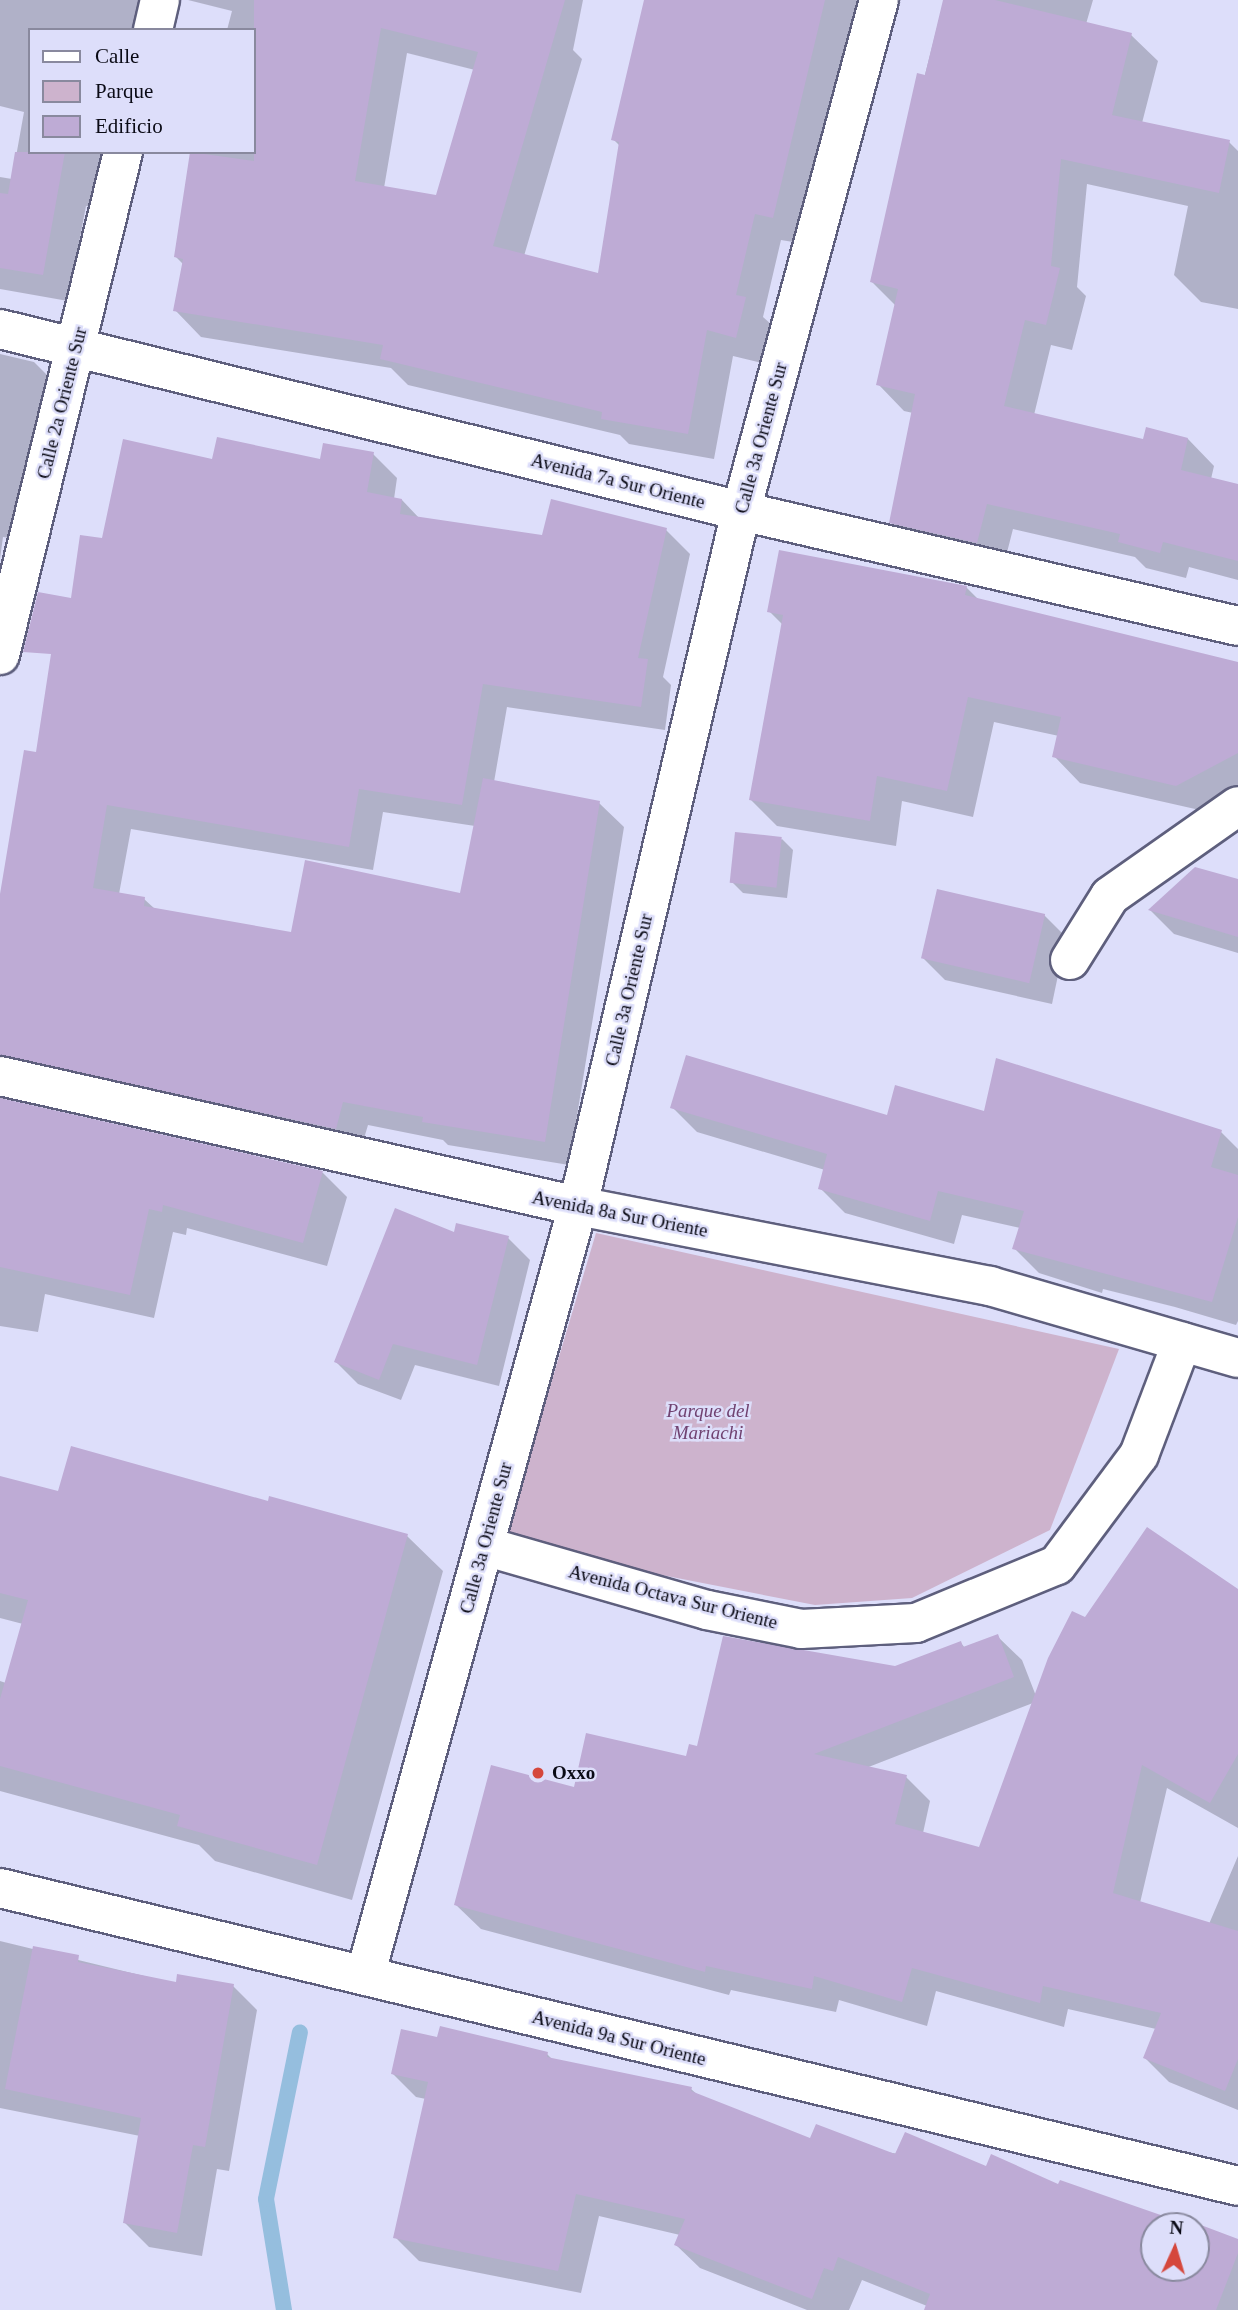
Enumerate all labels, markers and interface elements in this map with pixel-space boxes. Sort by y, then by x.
legend [28,28,256,154]
text: Calle [95,44,139,68]
text: Parque [95,79,153,103]
text: Edificio [95,114,163,138]
street label: Calle 2a Oriente Sur [32,325,92,481]
street label: Calle 3a Oriente Sur [730,360,792,516]
street label: Avenida 7a Sur Oriente [529,448,707,514]
street label: Calle 3a Oriente Sur [600,912,658,1068]
street label: Avenida 8a Sur Oriente [530,1186,710,1242]
park label: Parque del Mariachi [666,1400,750,1444]
street label: Calle 3a Oriente Sur [455,1460,517,1616]
street label: Avenida Octava Sur Oriente [566,1560,780,1634]
place label: Oxxo [552,1762,595,1784]
marker: Oxxo [530,1765,546,1781]
street label: Avenida 9a Sur Oriente [530,2005,708,2071]
north arrow [1140,2212,1210,2282]
text: N [1169,2217,1184,2239]

